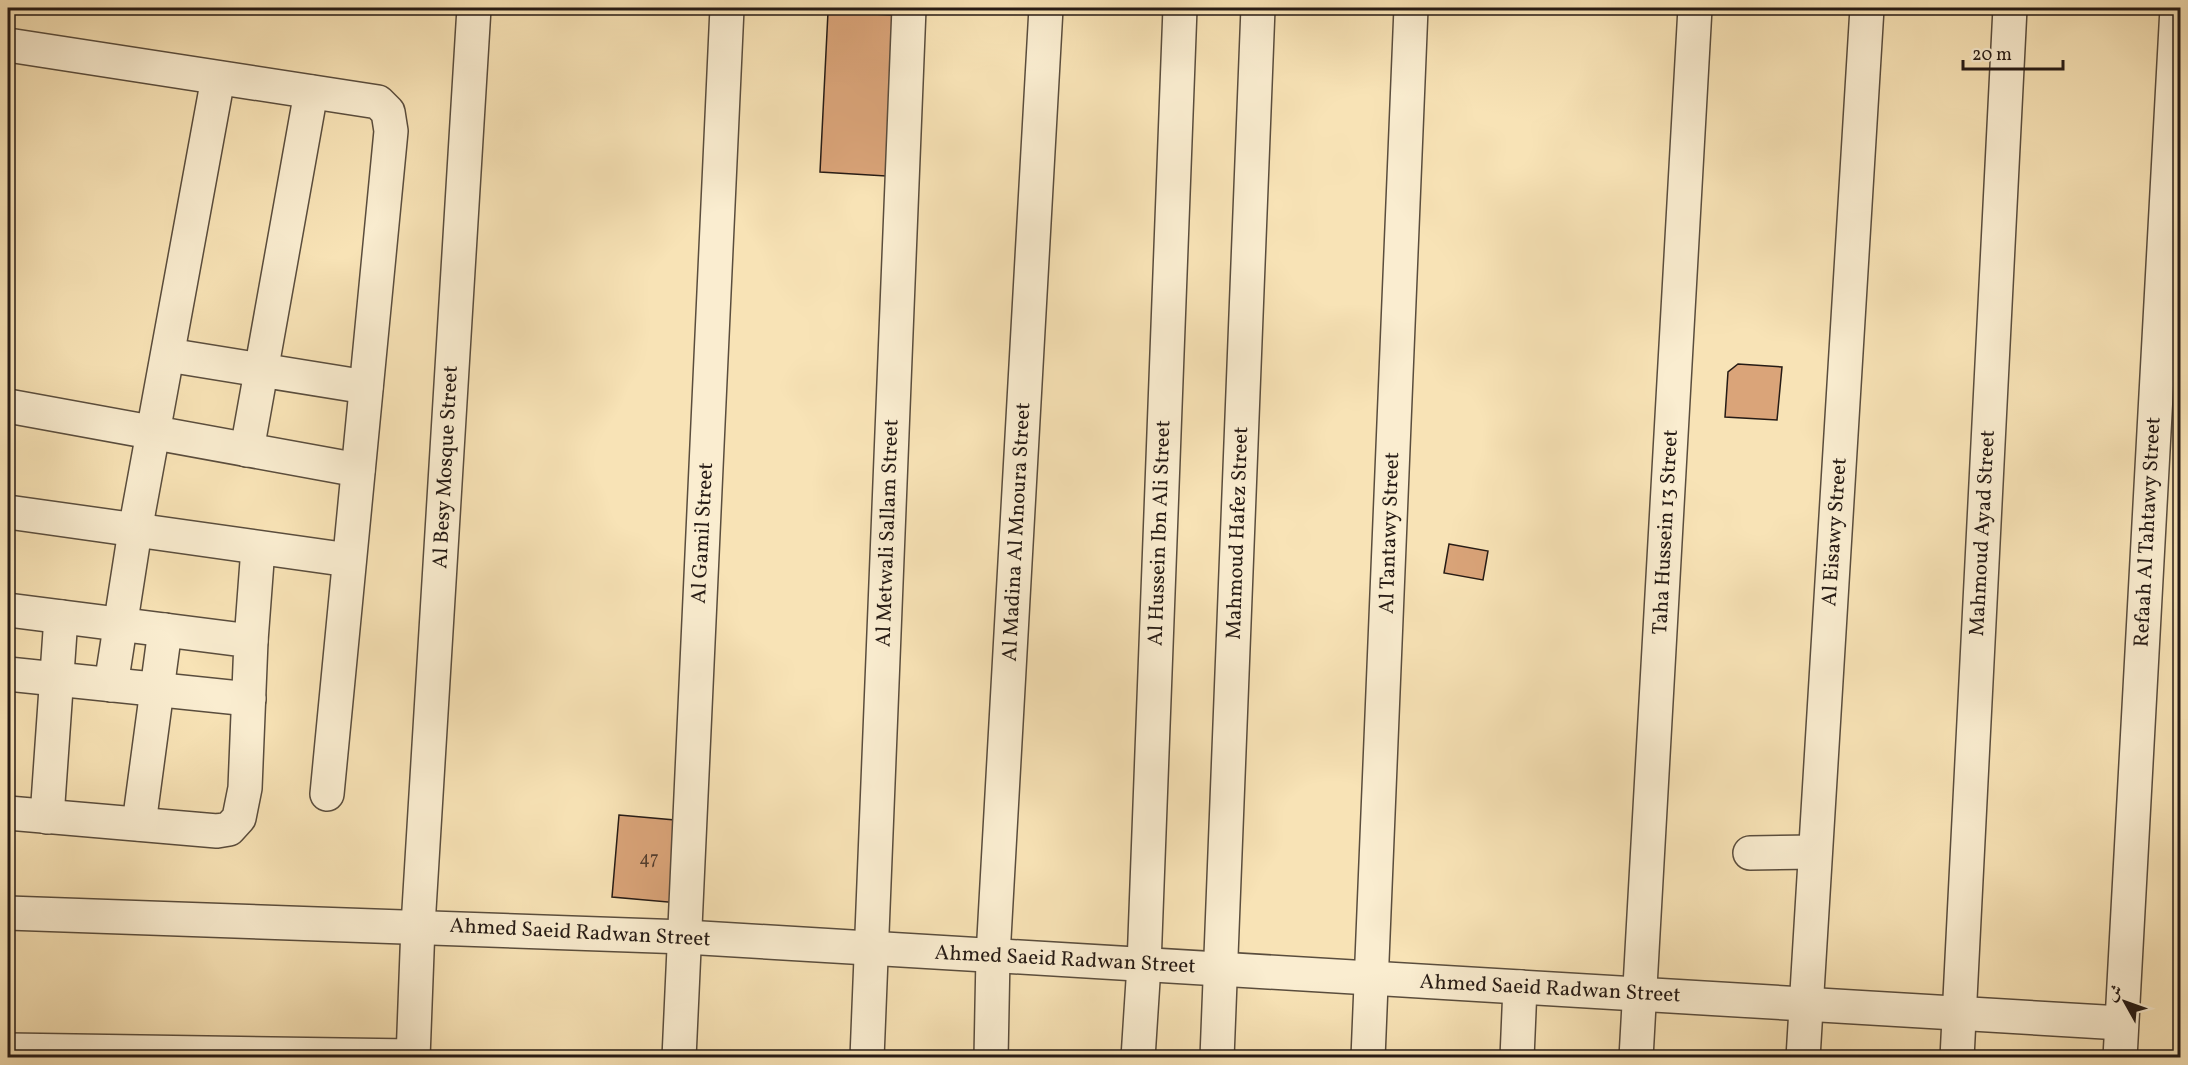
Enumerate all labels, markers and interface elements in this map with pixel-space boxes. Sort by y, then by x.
scale bar [1963,33,2064,71]
text: 20 m [1972,43,2012,68]
street label: Al Besy Mosque Street [426,365,466,569]
street label: Al Madina Al Mnoura Street [996,402,1038,662]
street label: Refaah Al Tahtawy Street [2127,416,2169,648]
street label: Al Metwali Sallam Street [870,419,906,647]
street label: Al Hussein Ibn Ali Street [1142,419,1178,647]
street label: Mahmoud Hafez Street [1220,426,1256,640]
street label: Taha Hussein 13 Street [1646,429,1686,635]
street label: Mahmoud Ayad Street [1963,429,2003,637]
street label: Al Tantawy Street [1373,452,1407,614]
street label: Al Eisawy Street [1815,457,1855,607]
street label: Al Gamil Street [685,462,721,604]
house number: 47 [639,847,659,872]
street label: Ahmed Saeid Radwan Street [449,912,711,954]
street label: Ahmed Saeid Radwan Street [934,939,1196,981]
street label: Ahmed Saeid Radwan Street [1419,968,1681,1010]
north arrow [2095,972,2155,1032]
text: ش [2102,980,2129,1007]

